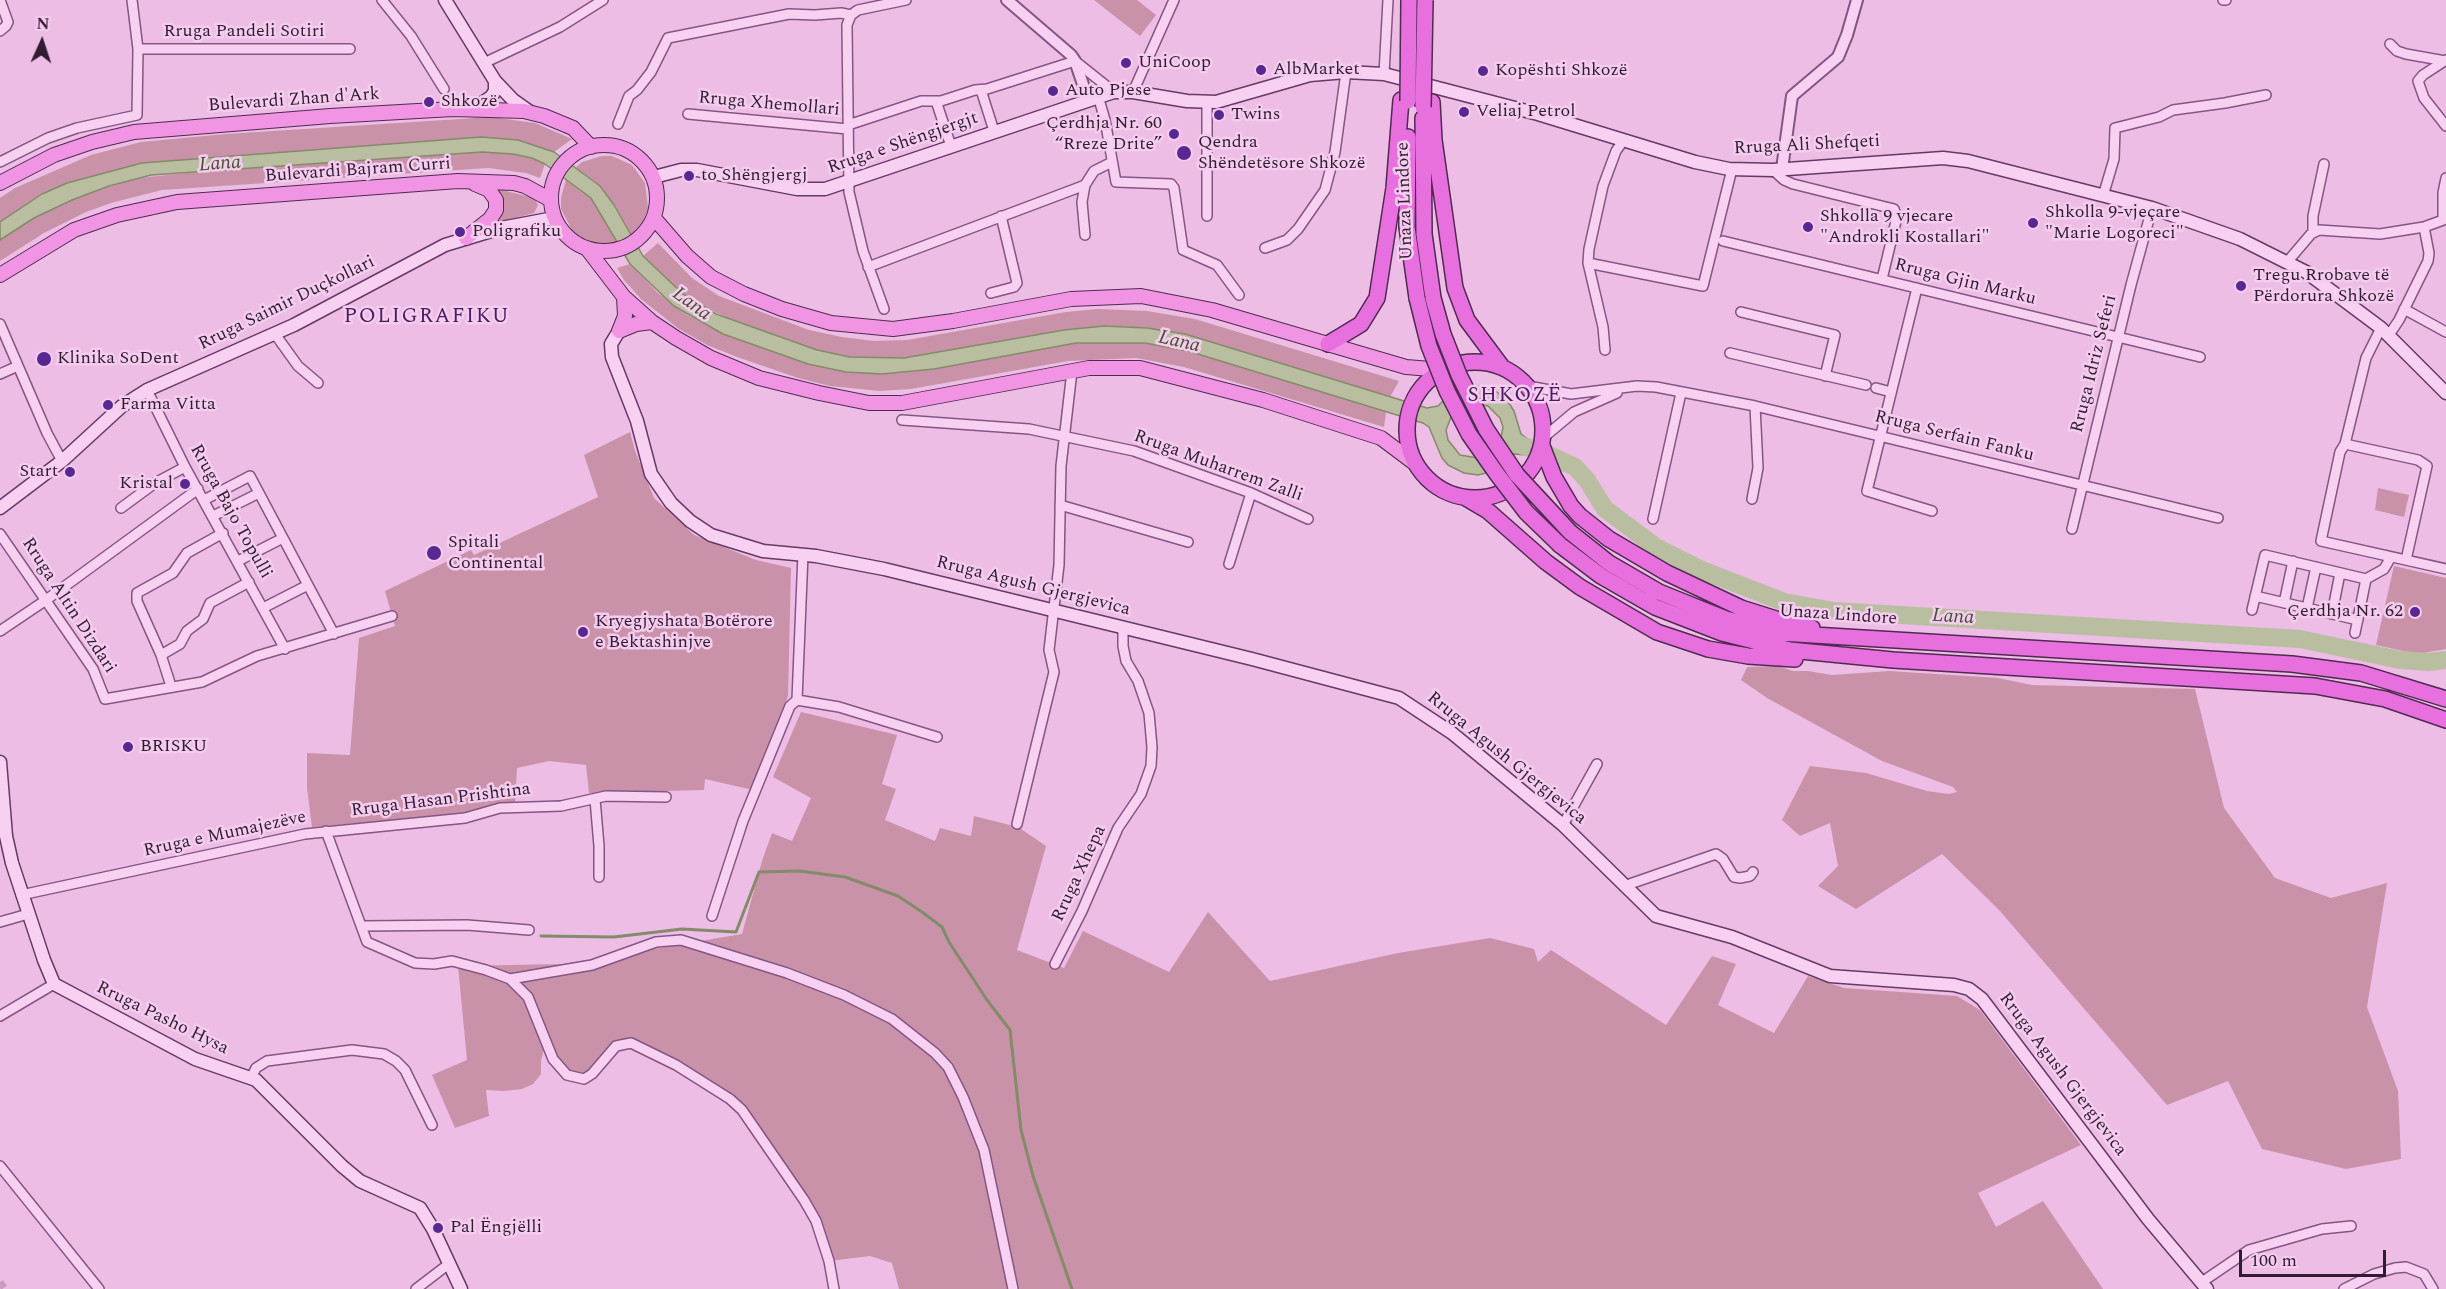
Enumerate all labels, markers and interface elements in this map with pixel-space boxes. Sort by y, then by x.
north arrow [12,12,72,72]
text: N [36,12,50,36]
street label: Rruga Pandeli Sotiri [163,21,325,43]
place label: UniCoop [1138,52,1211,74]
marker: UniCoop [1119,56,1133,70]
place label: AlbMarket [1273,59,1360,81]
place label: Kopështi Shkozë [1495,60,1628,82]
marker: AlbMarket [1254,63,1268,77]
marker: Kopështi Shkozë [1476,64,1490,78]
place label: Auto Pjese [1065,80,1151,102]
street label: Bulevardi Zhan d'Ark [208,84,380,118]
marker: Auto Pjese [1046,84,1060,98]
street label: Rruga Xhemollari [697,88,841,122]
place label: Shkozë [441,91,497,113]
marker: Shkozë [422,95,436,109]
place label: Veliaj Petrol [1476,101,1576,123]
place label: Twins [1231,104,1281,126]
marker: Veliaj Petrol [1457,105,1471,119]
street label: Rruga e Shëngjergjt [825,108,981,180]
marker: Twins [1212,108,1226,122]
place label: Çerdhja Nr. 60 “Rreze Drite” [1046,113,1162,156]
marker: Çerdhja Nr. 60 “Rreze Drite” [1167,127,1181,141]
street label: Rruga Ali Shefqeti [1733,131,1881,161]
place label: Qendra Shëndetësore Shkozë [1198,132,1365,174]
street label: Unaza Lindore [1393,142,1419,260]
marker: Qendra Shëndetësore Shkozë [1175,144,1193,162]
water label: Lana [198,152,242,178]
street label: Bulevardi Bajram Curri [264,154,452,188]
place label: to Shëngjergj [701,165,808,187]
marker: to Shëngjergj [682,169,696,183]
place label: Shkolla 9-vjeçare "Marie Logoreci" [2045,202,2184,244]
place label: Shkolla 9 vjecare "Androkli Kostallari" [1820,206,1990,248]
marker: Shkolla 9-vjeçare "Marie Logoreci" [2026,216,2040,230]
marker: Shkolla 9 vjecare "Androkli Kostallari" [1801,220,1815,234]
place label: Poligrafiku [472,221,561,243]
marker: Poligrafiku [453,225,467,239]
street label: Rruga Saimir Duçkollari [195,252,379,356]
street label: Rruga Gjin Marku [1892,255,2038,311]
place label: Tregu Rrobave të Përdorura Shkozë [2253,265,2394,308]
marker: Tregu Rrobave të Përdorura Shkozë [2234,279,2248,293]
water label: Lana [667,283,715,327]
street label: Rruga Idriz Seferi [2067,293,2123,435]
district label: POLIGRAFIKU [344,305,510,331]
water label: Lana [1156,327,1202,359]
place label: Klinika SoDent [57,348,179,370]
marker: Klinika SoDent [35,350,53,368]
district label: SHKOZË [1467,384,1563,410]
place label: Farma Vitta [120,394,216,416]
marker: Farma Vitta [101,398,115,412]
street label: Rruga Serfain Fanku [1872,407,2036,467]
street label: Rruga Muharrem Zalli [1131,426,1305,508]
street label: Rruga Bajo Topulli [184,441,276,583]
place label: Start [20,461,58,483]
marker: Start [63,465,77,479]
place label: Kristal [119,473,173,495]
marker: Kristal [178,477,192,491]
place label: Spitali Continental [448,532,543,574]
street label: Rruga Altin Dizdari [16,534,120,678]
marker: Spitali Continental [425,544,443,562]
street label: Rruga Agush Gjergjevica [934,552,1132,622]
street label: Unaza Lindore [1778,601,1898,631]
place label: Çerdhja Nr. 62 [2287,601,2403,623]
water label: Lana [1931,605,1975,631]
marker: Çerdhja Nr. 62 [2408,605,2422,619]
place label: Kryegjyshata Botërore e Bektashinjve [595,611,773,654]
marker: Kryegjyshata Botërore e Bektashinjve [576,625,590,639]
street label: Rruga Agush Gjergjevica [1422,688,1590,830]
place label: BRISKU [140,736,207,758]
marker: BRISKU [121,740,135,754]
street label: Rruga Hasan Prishtina [350,779,532,823]
street label: Rruga e Mumajezëve [142,807,308,863]
street label: Rruga Xhepa [1048,822,1112,926]
street label: Rruga Pasho Hysa [92,978,232,1060]
street label: Rruga Agush Gjergjevica [1993,989,2131,1161]
place label: Pal Ëngjëlli [450,1217,542,1239]
marker: Pal Ëngjëlli [431,1221,445,1235]
scale bar [2242,1238,2389,1276]
text: 100 m [2250,1247,2297,1274]

